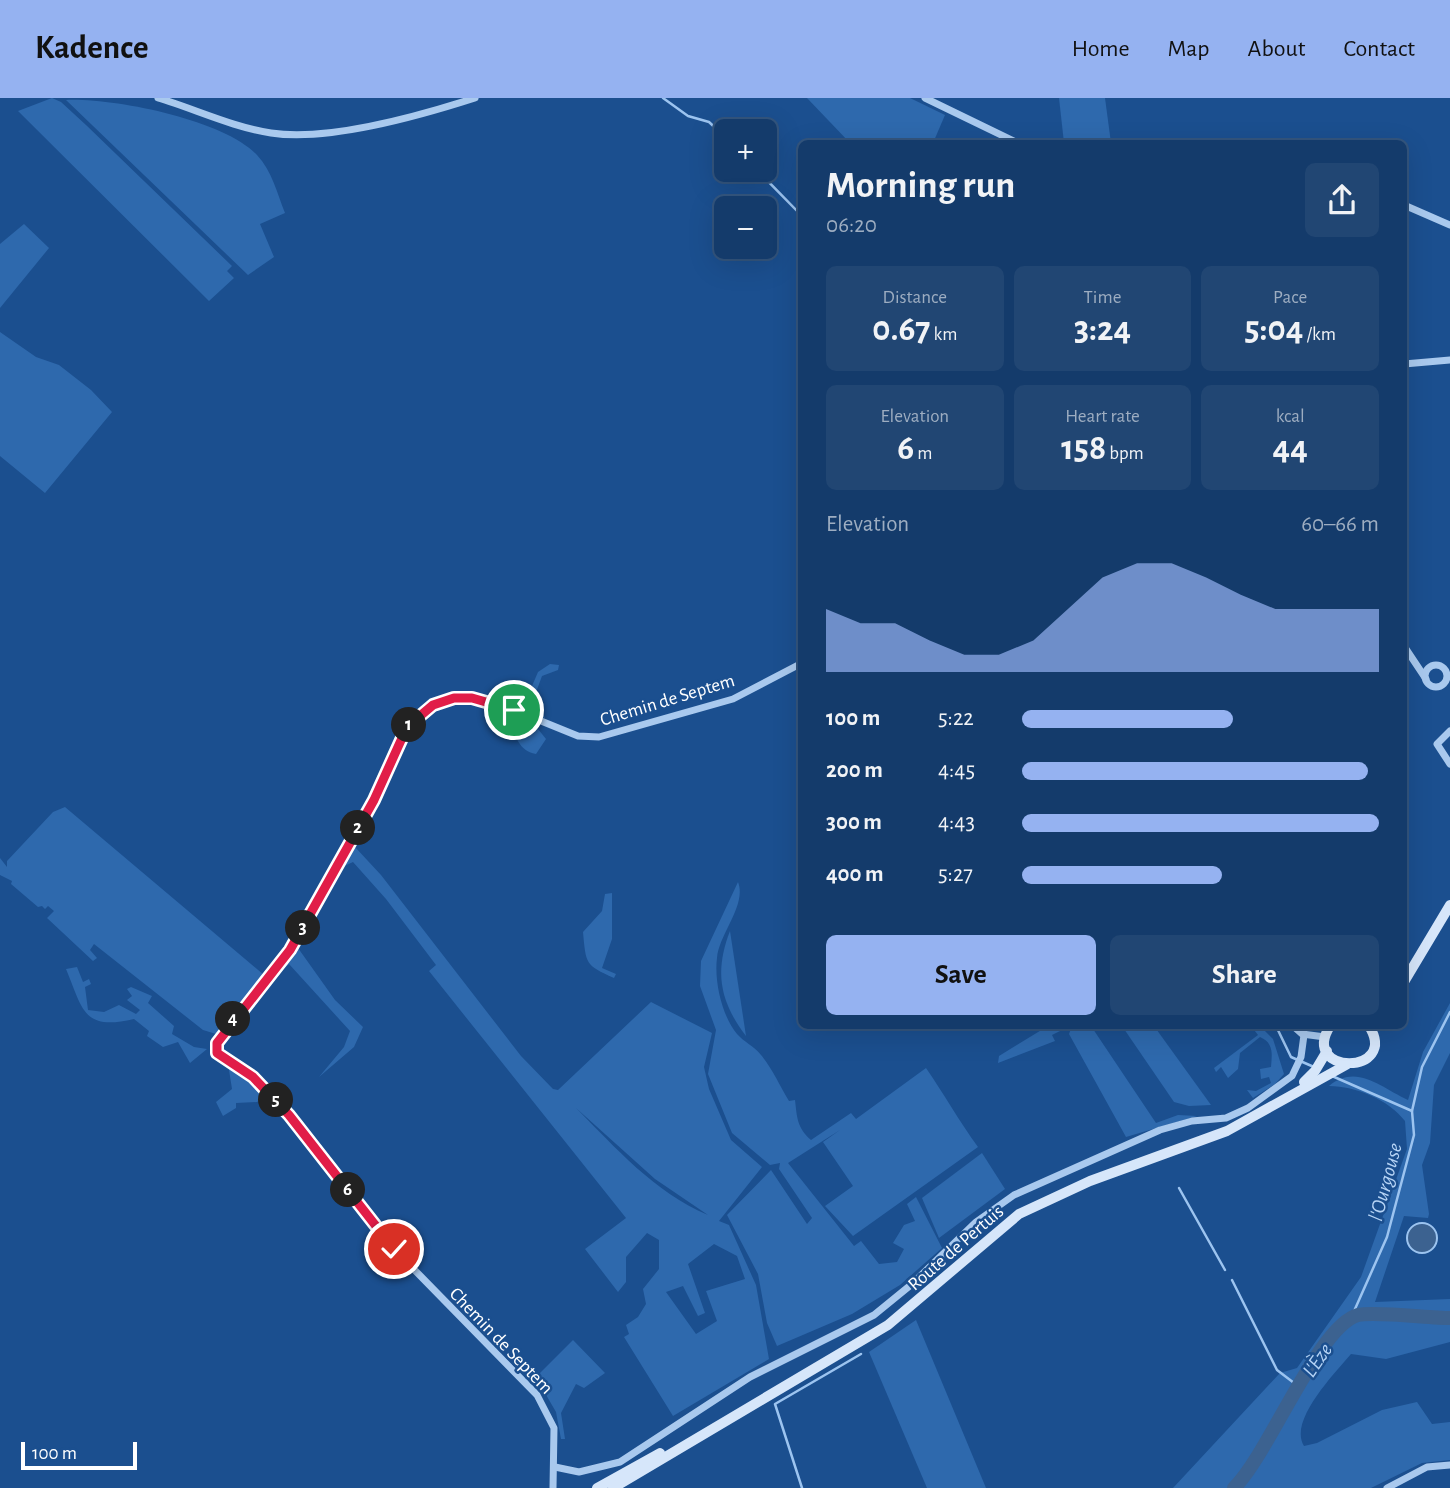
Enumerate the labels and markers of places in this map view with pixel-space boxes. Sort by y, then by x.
pin [484,680,544,740]
pin: 1 [392,708,426,742]
pin: 2 [340,810,376,846]
pin: 3 [286,910,320,946]
pin: 4 [216,1002,250,1037]
pin: 5 [258,1082,294,1118]
pin: 6 [330,1172,366,1208]
pin [364,1219,424,1279]

